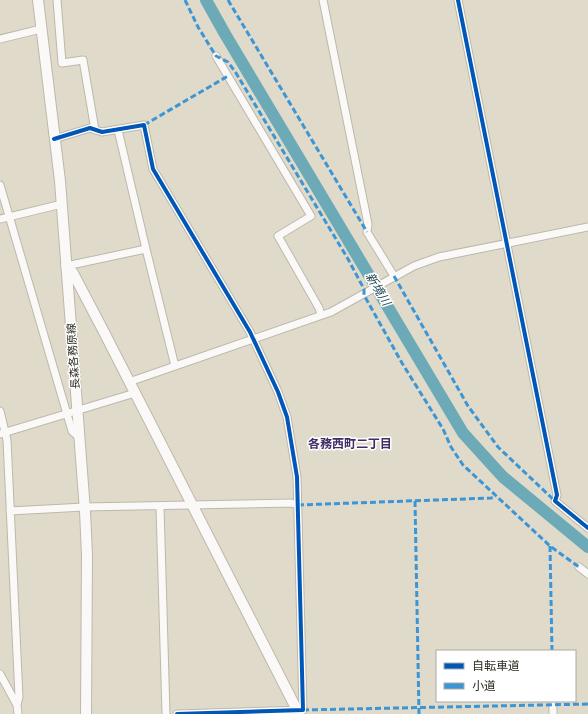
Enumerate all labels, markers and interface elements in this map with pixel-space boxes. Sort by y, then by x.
water label: 新境川 [362,269,395,310]
street label: 長森各務原線 [64,323,82,389]
district label: 各務西町二丁目 [308,436,392,452]
legend [436,650,576,702]
text: 自転車道 [472,658,520,674]
text: 小道 [472,678,496,694]

